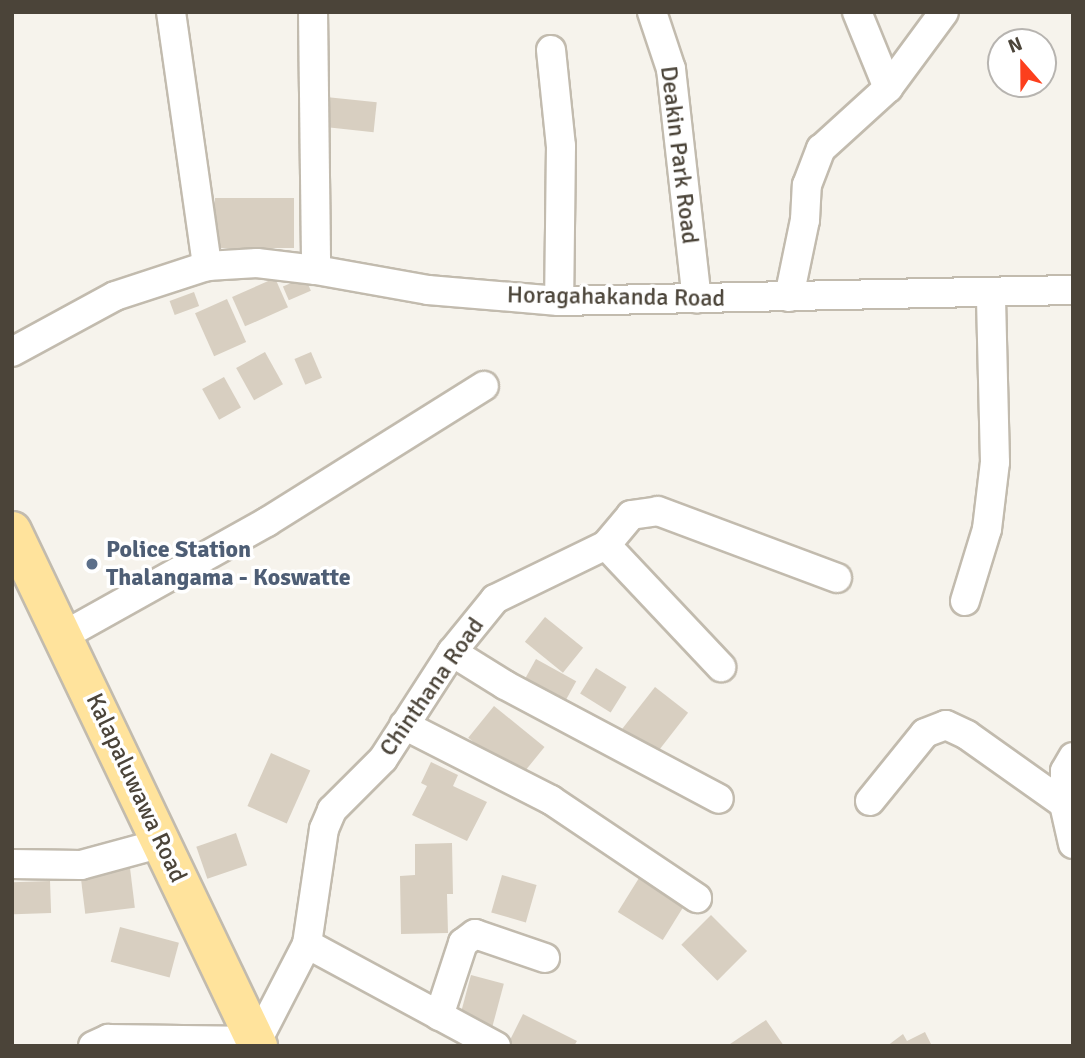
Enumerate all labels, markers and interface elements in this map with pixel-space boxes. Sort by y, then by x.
north arrow [987,28,1057,98]
text: N [1005,32,1026,59]
street label: Deakin Park Road [654,64,704,246]
street label: Horagahakanda Road [507,281,725,313]
place label: Police Station Thalangama - Koswatte [106,536,351,592]
marker: Police Station Thalangama - Koswatte [84,556,100,572]
street label: Chinthana Road [374,612,490,762]
street label: Kalapaluwawa Road [80,689,192,887]

